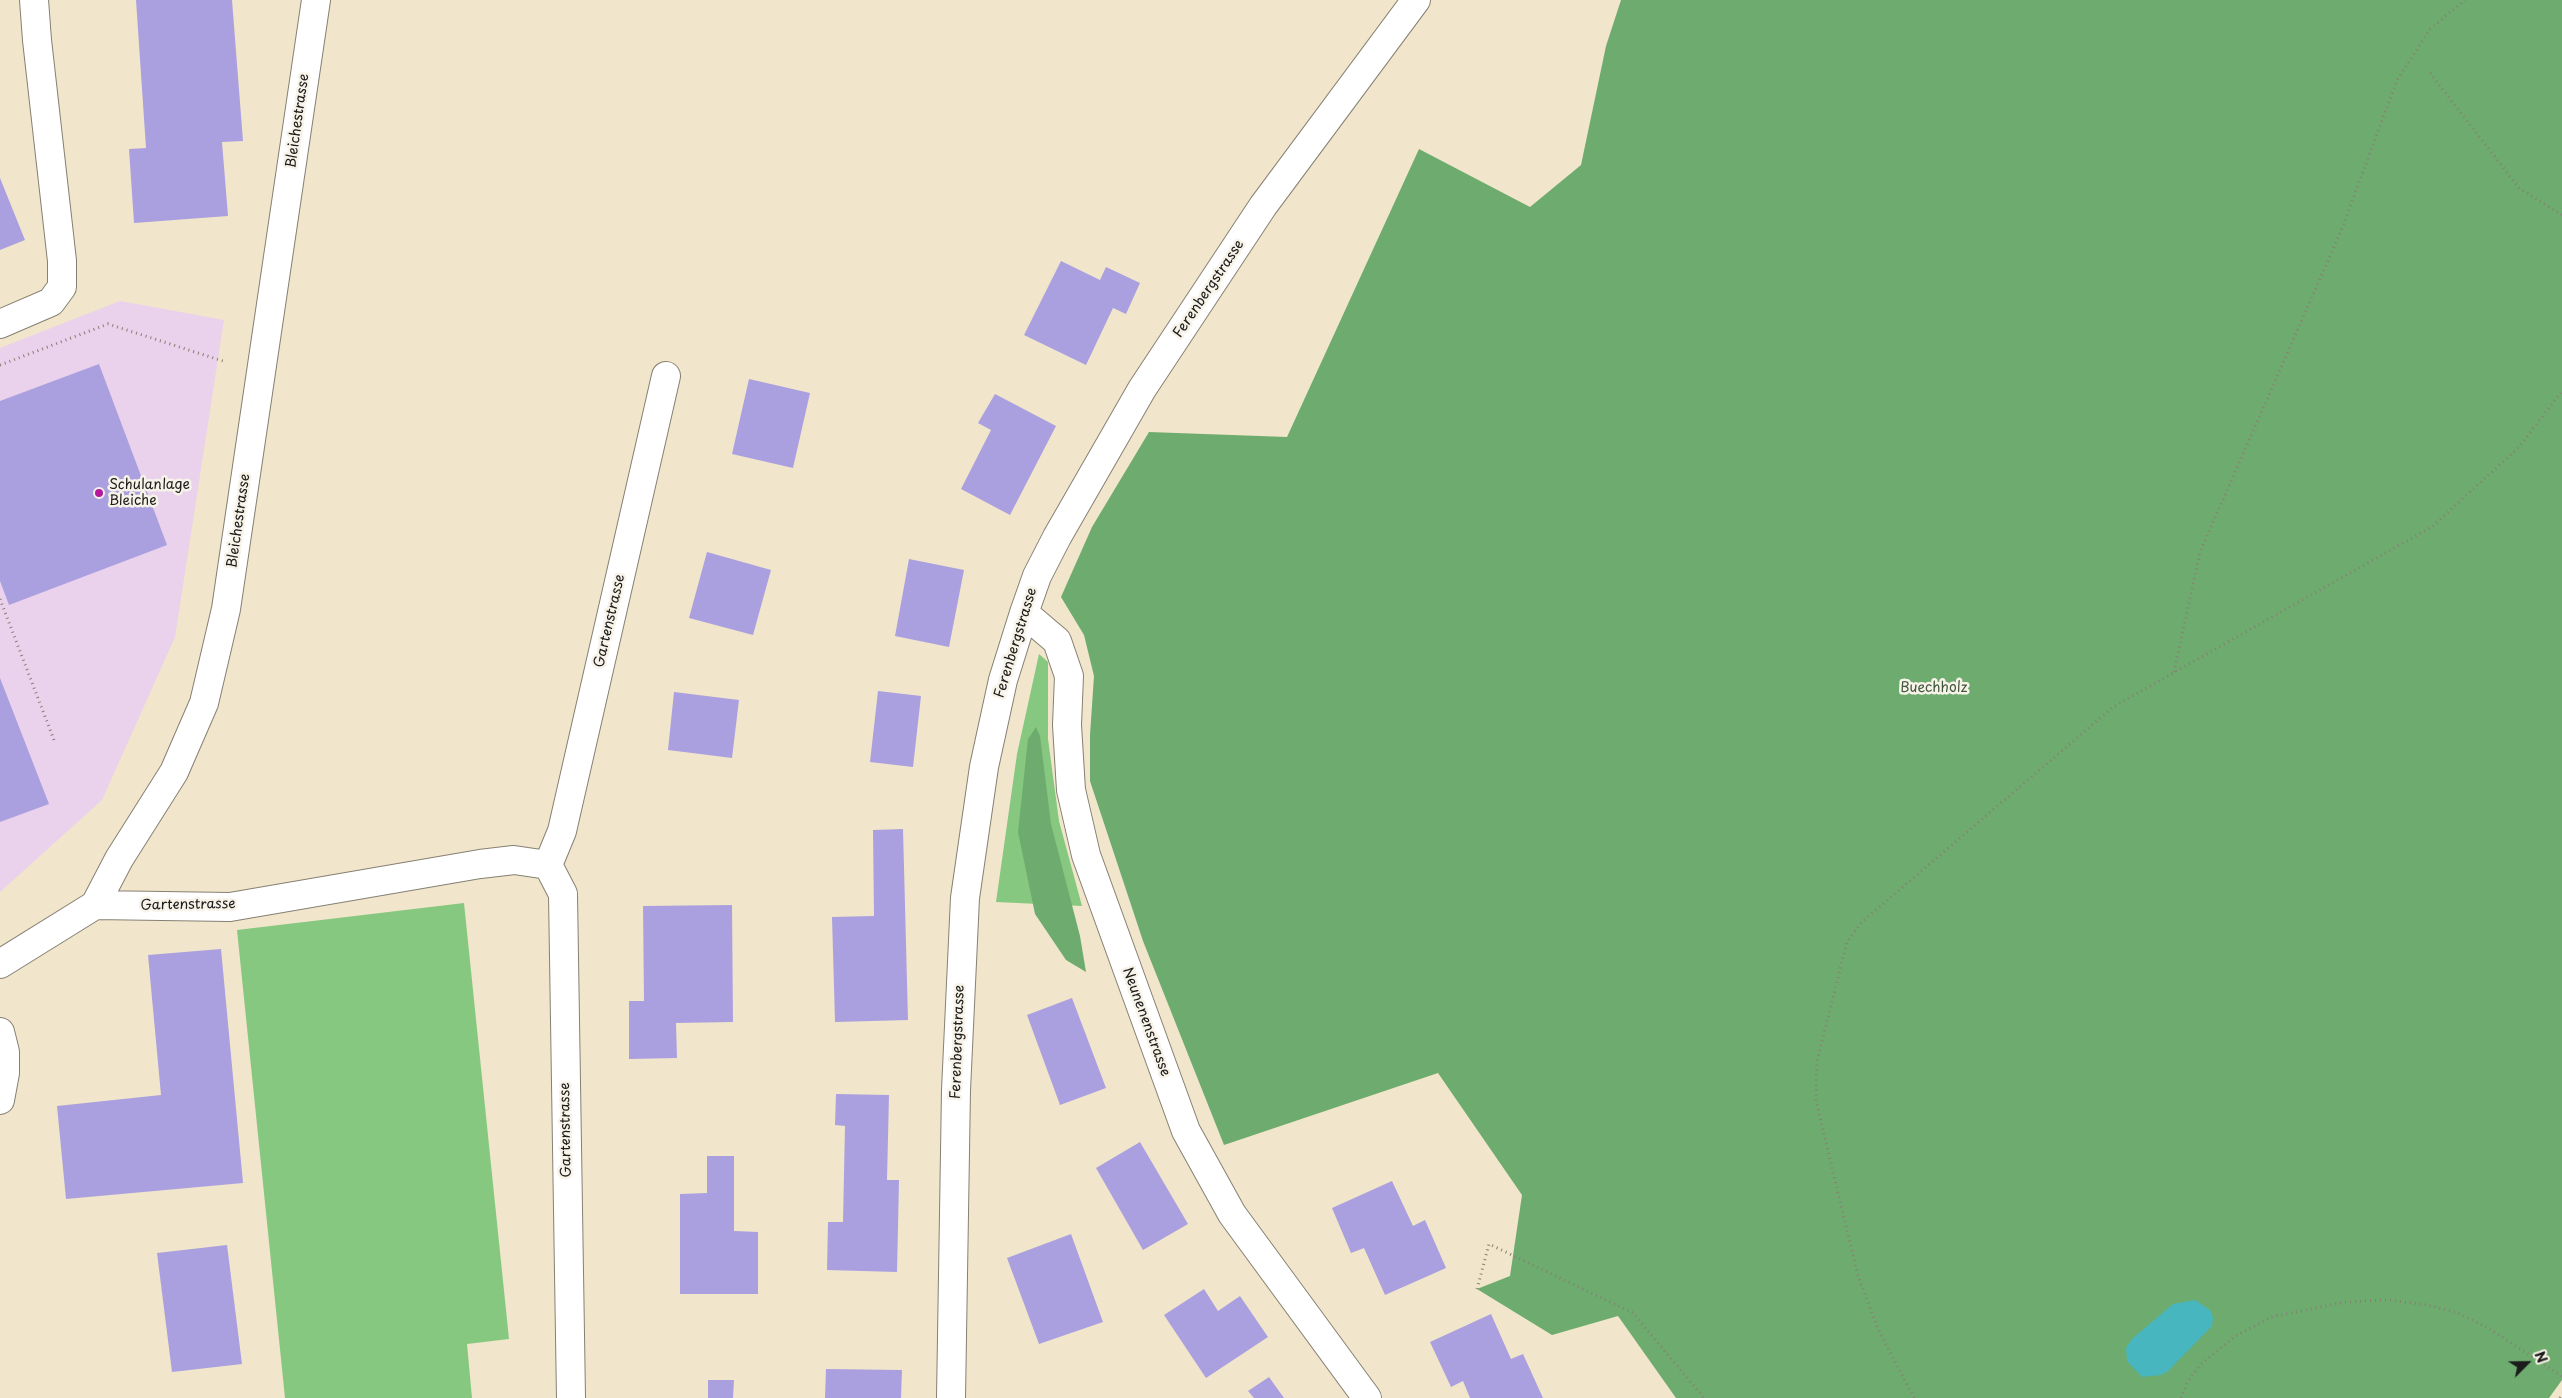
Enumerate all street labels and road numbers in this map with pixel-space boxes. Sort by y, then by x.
street label: Bleichestrasse [283,73,313,169]
street label: Ferenbergstrasse [1170,237,1248,341]
street label: Bleichestrasse [224,473,254,569]
street label: Gartenstrasse [591,573,629,669]
street label: Ferenbergstrasse [991,586,1041,700]
street label: Gartenstrasse [140,896,236,914]
street label: Neunenenstrasse [1118,965,1174,1079]
street label: Ferenbergstrasse [948,985,968,1099]
street label: Gartenstrasse [557,1082,575,1178]

